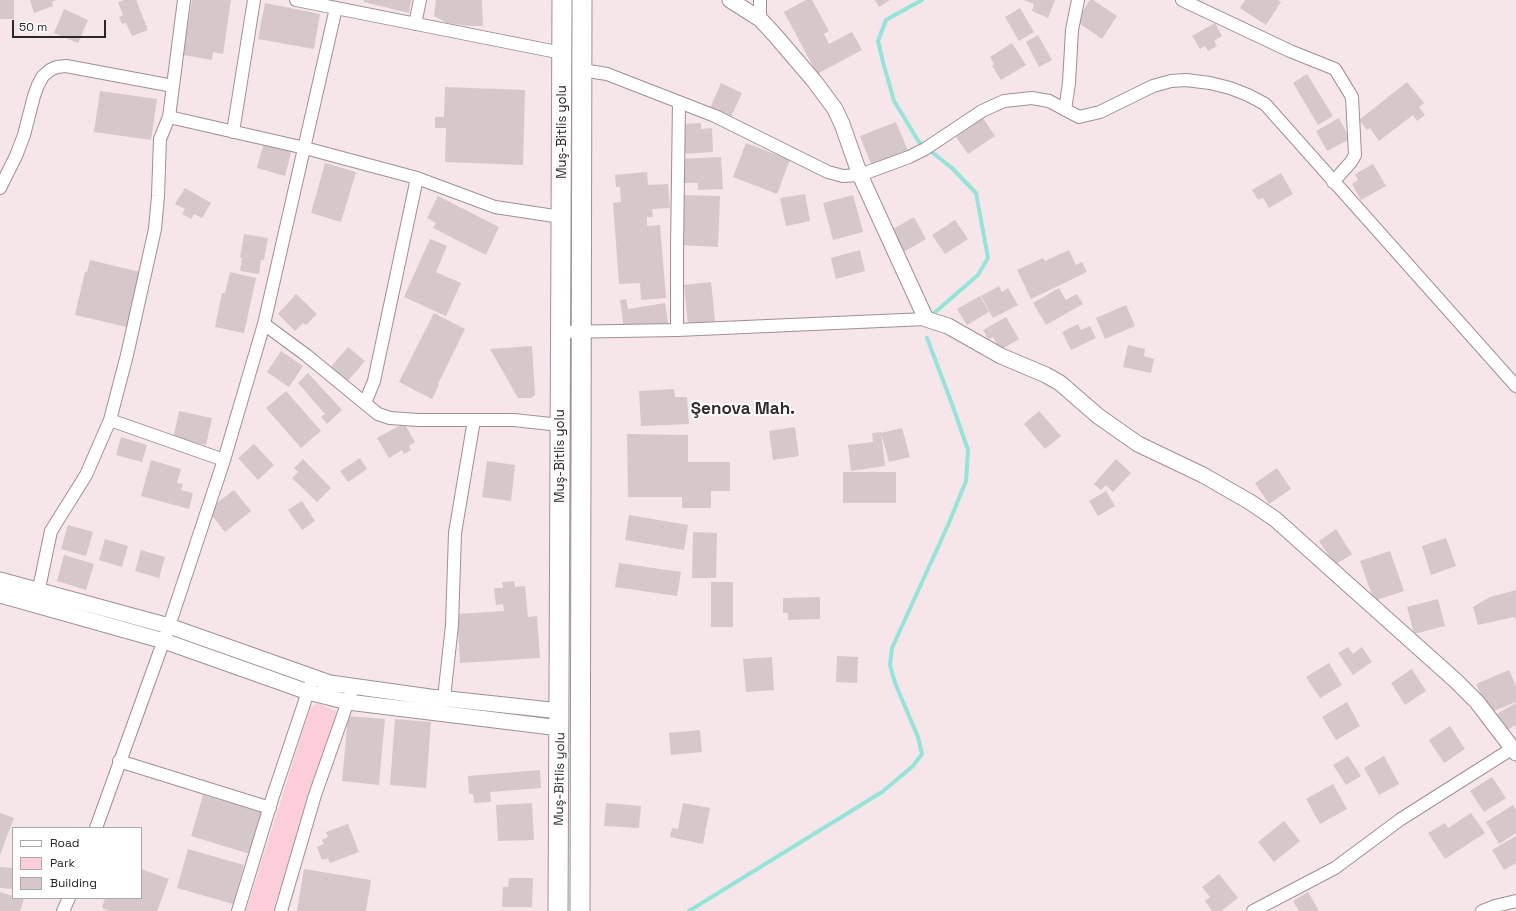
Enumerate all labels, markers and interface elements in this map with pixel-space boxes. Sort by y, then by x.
scale bar [14,12,108,38]
text: 50 m [19,19,47,35]
street label: Muş-Bitlis yolu [554,85,570,179]
district label: Şenova Mah. [691,399,795,419]
street label: Muş-Bitlis yolu [552,409,568,503]
street label: Muş-Bitlis yolu [551,732,569,826]
legend [12,827,142,899]
text: Road [50,835,79,851]
text: Park [50,855,75,871]
text: Building [50,875,97,891]

